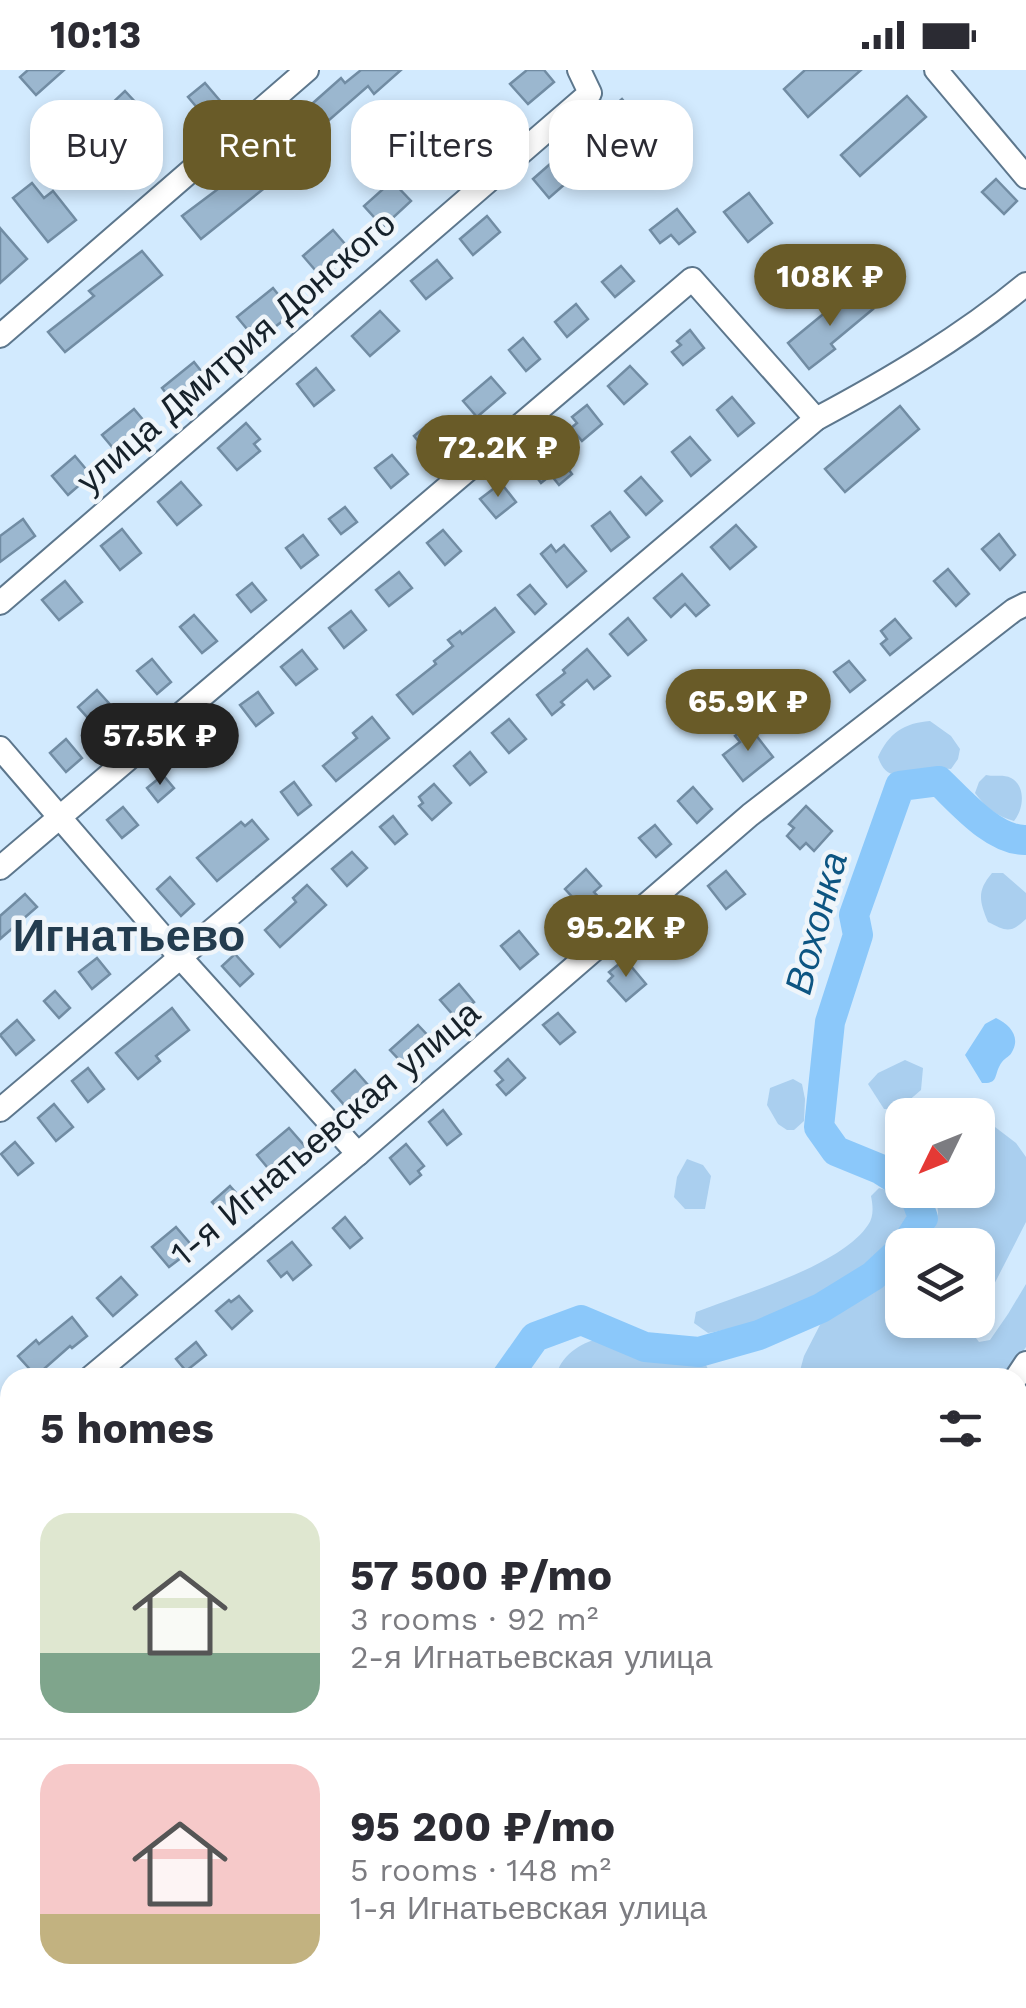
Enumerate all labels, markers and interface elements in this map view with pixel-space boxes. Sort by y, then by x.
text: 10:13 [50,13,141,57]
chip: Buy [30,100,163,190]
chip: Rent [183,100,331,190]
chip: Filters [351,100,529,190]
chip: New [549,100,693,190]
street label: улица Дмитрия Донского [68,202,404,502]
pin: 108K ₽ [749,244,911,329]
text: 108K ₽ [776,257,884,295]
pin: 72.2K ₽ [406,415,590,500]
text: 72.2K ₽ [438,428,558,466]
pin: 65.9K ₽ [656,669,840,754]
text: 65.9K ₽ [688,682,808,720]
pin: 57.5K ₽ [68,703,252,788]
text: 57.5K ₽ [103,716,217,754]
water label: Вохонка [776,847,856,999]
pin: 95.2K ₽ [534,895,718,980]
text: 95.2K ₽ [566,908,686,946]
district label: Игнатьево [13,909,245,962]
street label: 1-я Игнатьевская улица [162,991,488,1275]
north arrow [885,1098,995,1208]
map controls [885,1098,995,1338]
button: layers [885,1228,995,1338]
icon: filters [933,1401,988,1456]
text: 5 homes [40,1404,214,1453]
text: 57 500 ₽/mo [350,1551,612,1600]
icon: home [120,1553,240,1673]
text: 3 rooms · 92 m² [350,1600,598,1638]
text: 2-я Игнатьевская улица [350,1638,713,1676]
text: 95 200 ₽/mo [350,1802,615,1851]
icon: home [120,1804,240,1924]
text: 5 rooms · 148 m² [350,1851,611,1889]
text: 1-я Игнатьевская улица [350,1889,707,1927]

